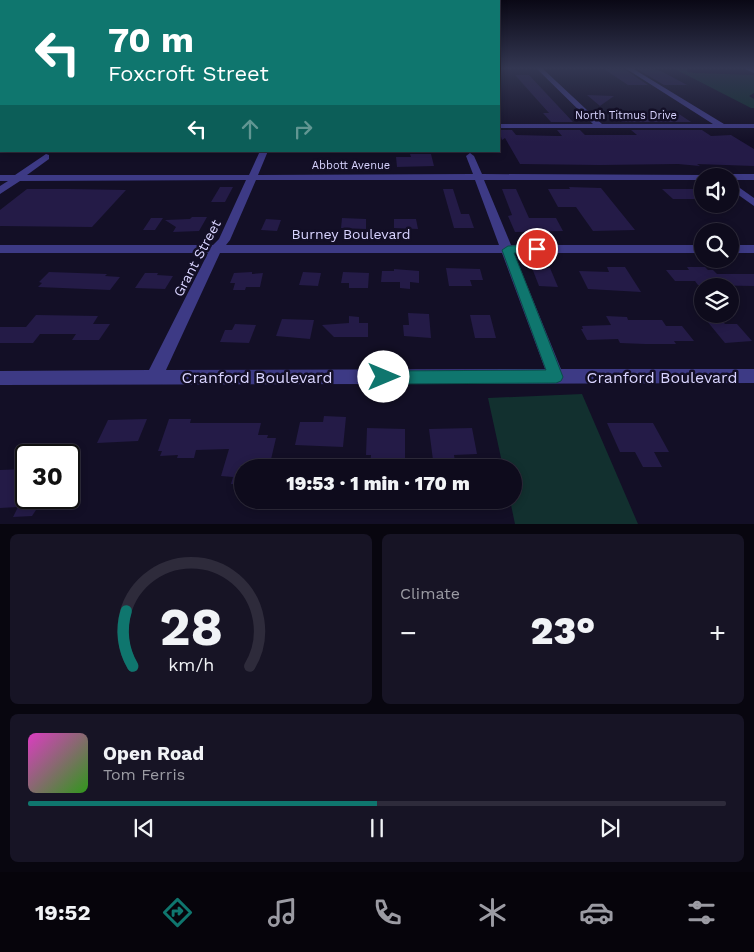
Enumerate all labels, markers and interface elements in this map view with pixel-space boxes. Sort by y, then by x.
text: 70 m [108,19,194,61]
icon: left [25,20,90,85]
text: Foxcroft Street [108,61,269,86]
street label: North Titmus Drive [575,109,677,122]
icon: left [183,115,211,143]
icon: ahead [236,115,264,143]
icon: right [289,115,317,143]
street label: Abbott Avenue [312,159,390,172]
map controls [694,168,739,323]
button: sound [694,168,739,213]
street label: Grant Street [170,217,224,299]
button: search [694,223,739,268]
street label: Burney Boulevard [291,226,411,242]
pin [516,228,558,270]
icon: arrive [523,235,551,263]
button: layers [694,278,739,323]
position arrow [357,350,409,402]
street label: Cranford Boulevard [182,368,332,387]
street label: Cranford Boulevard [587,368,737,387]
speed limit sign: 30 [15,444,80,509]
text: 19:53 · 1 min · 170 m [286,472,470,495]
text: Climate [400,584,460,603]
text: 28 [159,597,223,658]
text: 23° [531,609,595,653]
text: − [400,616,417,649]
text: + [709,616,726,649]
text: km/h [168,654,214,675]
text: Open Road [103,742,204,765]
text: Tom Ferris [103,765,185,784]
icon: previous [130,814,158,842]
icon: pause [363,814,391,842]
icon: next [596,814,624,842]
icon: directions [160,895,195,930]
icon: music [265,895,300,930]
icon: phone [370,895,405,930]
icon: climate [475,895,510,930]
icon: car [579,895,614,930]
icon: filters [684,895,719,930]
text: 19:52 [35,900,91,925]

